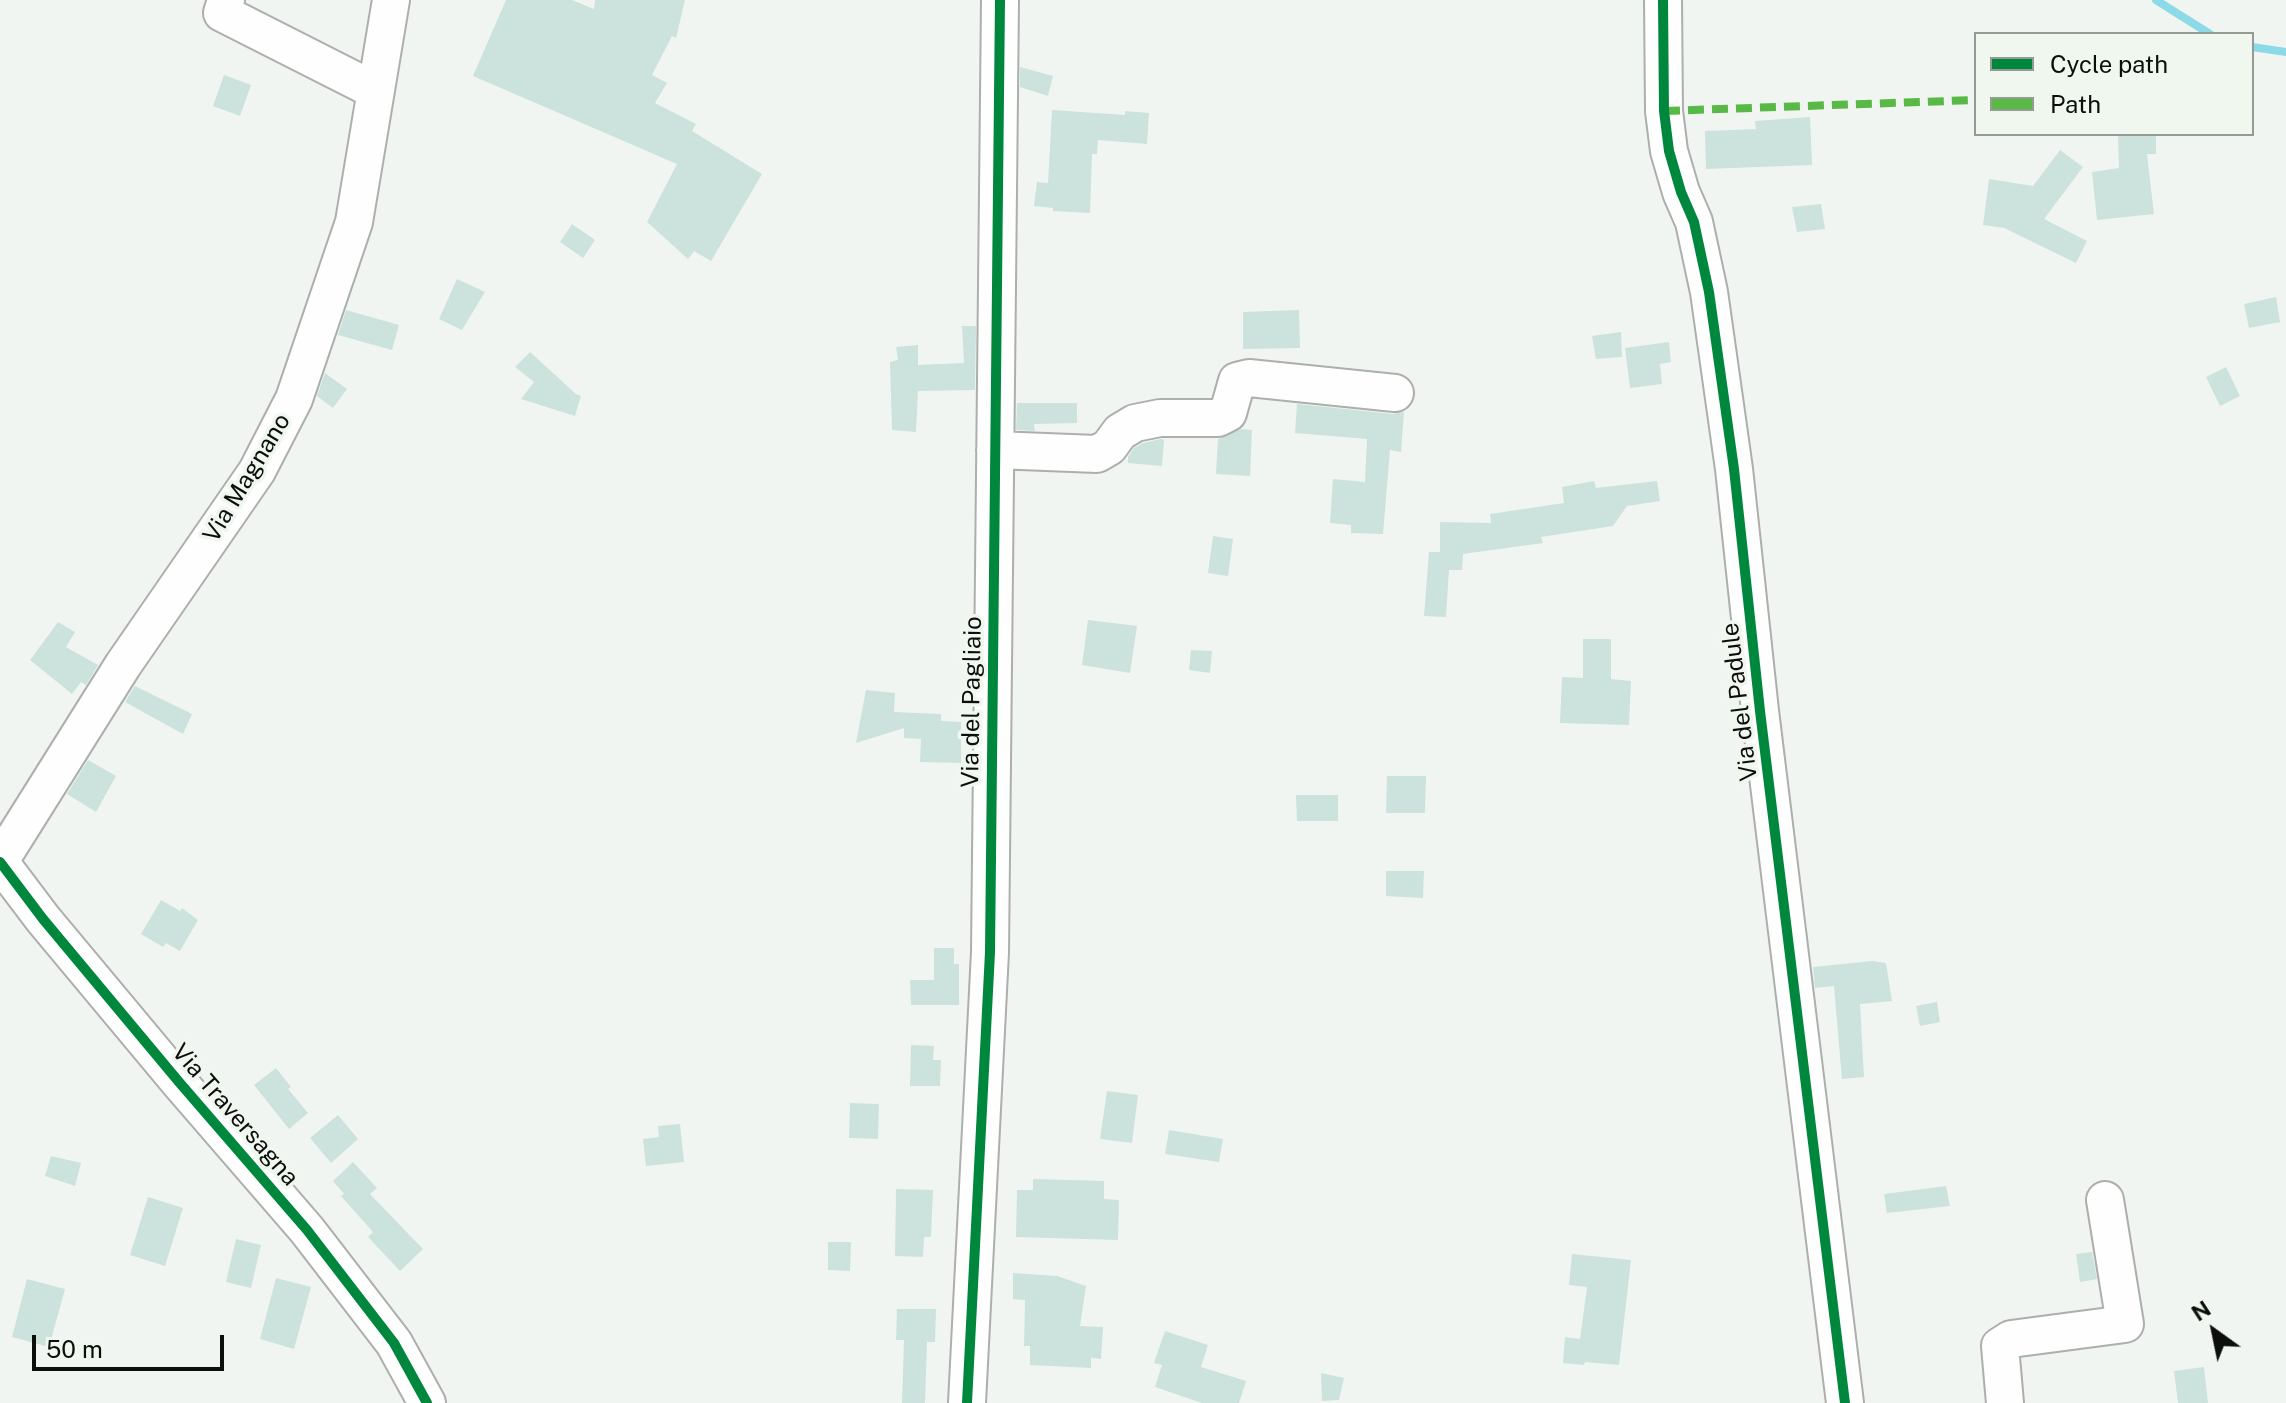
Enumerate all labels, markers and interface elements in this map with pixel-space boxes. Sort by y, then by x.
legend [1974,32,2254,136]
text: Cycle path [2050,50,2168,78]
text: Path [2050,90,2101,118]
street label: Via Magnano [197,408,297,548]
street label: Via del Pagliaio [956,616,988,788]
street label: Via del Padule [1716,621,1764,783]
street label: Via Traversagna [166,1038,304,1192]
north arrow [2174,1291,2254,1371]
text: N [2187,1295,2215,1326]
scale bar [36,1319,228,1369]
text: 50 m [46,1335,103,1363]

